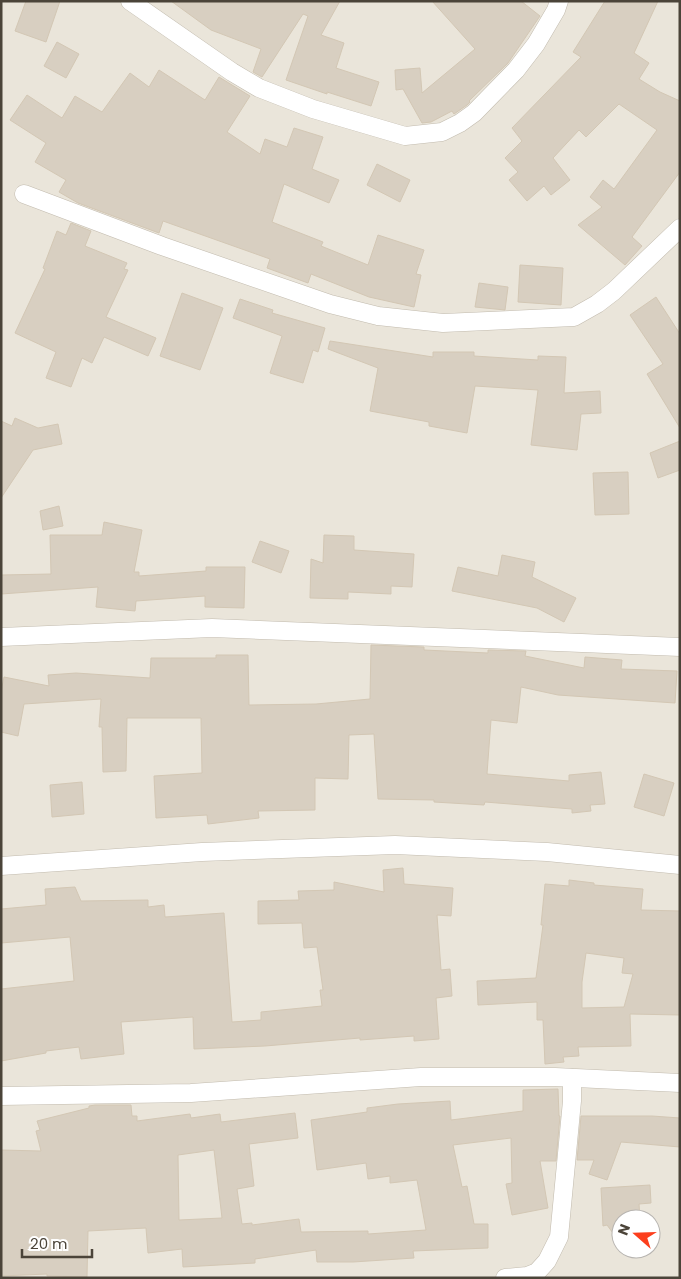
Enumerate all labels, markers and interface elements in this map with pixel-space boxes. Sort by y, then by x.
north arrow [611,1209,661,1259]
text: N [613,1221,635,1238]
scale bar [22,1226,92,1258]
text: 20 m [30,1233,68,1254]

